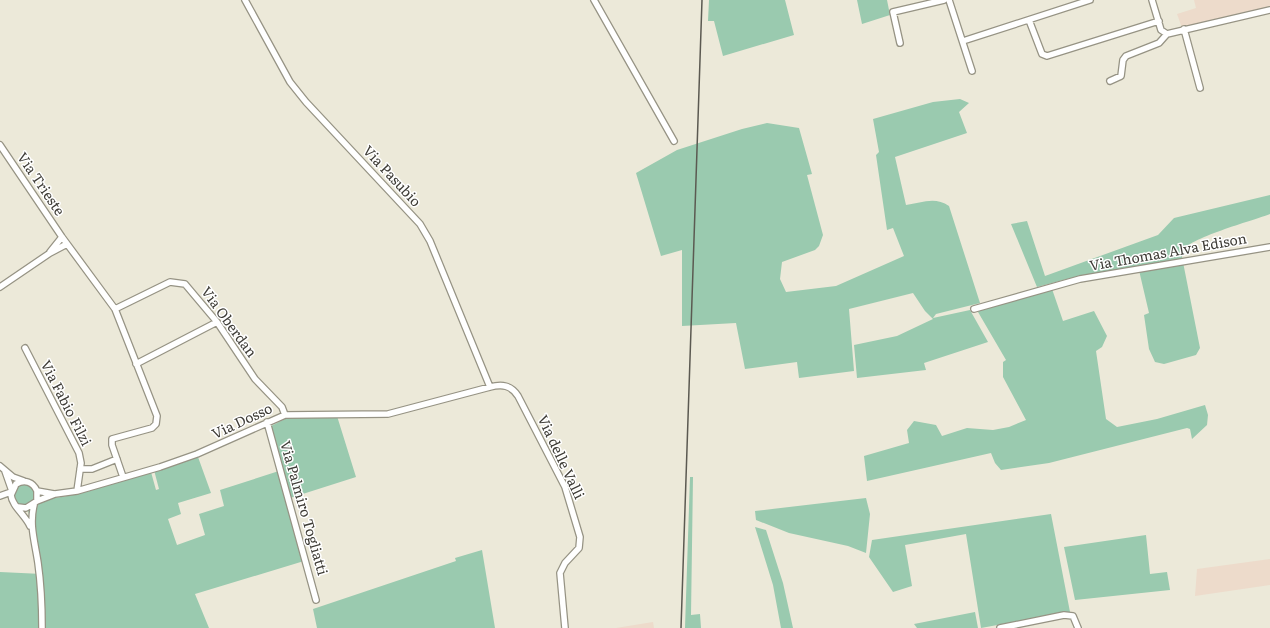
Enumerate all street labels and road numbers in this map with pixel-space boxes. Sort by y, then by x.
street label: Via Pasubio [359,140,426,210]
street label: Via Trieste [13,148,70,219]
street label: Via Thomas Alva Edison [1088,227,1248,275]
street label: Via Oberdan [197,282,262,361]
street label: Via Fabio Filzi [37,356,97,449]
street label: Via Dosso [208,397,275,443]
street label: Via delle Valli [534,411,590,502]
street label: Via Palmiro Togliatti [276,438,334,578]

